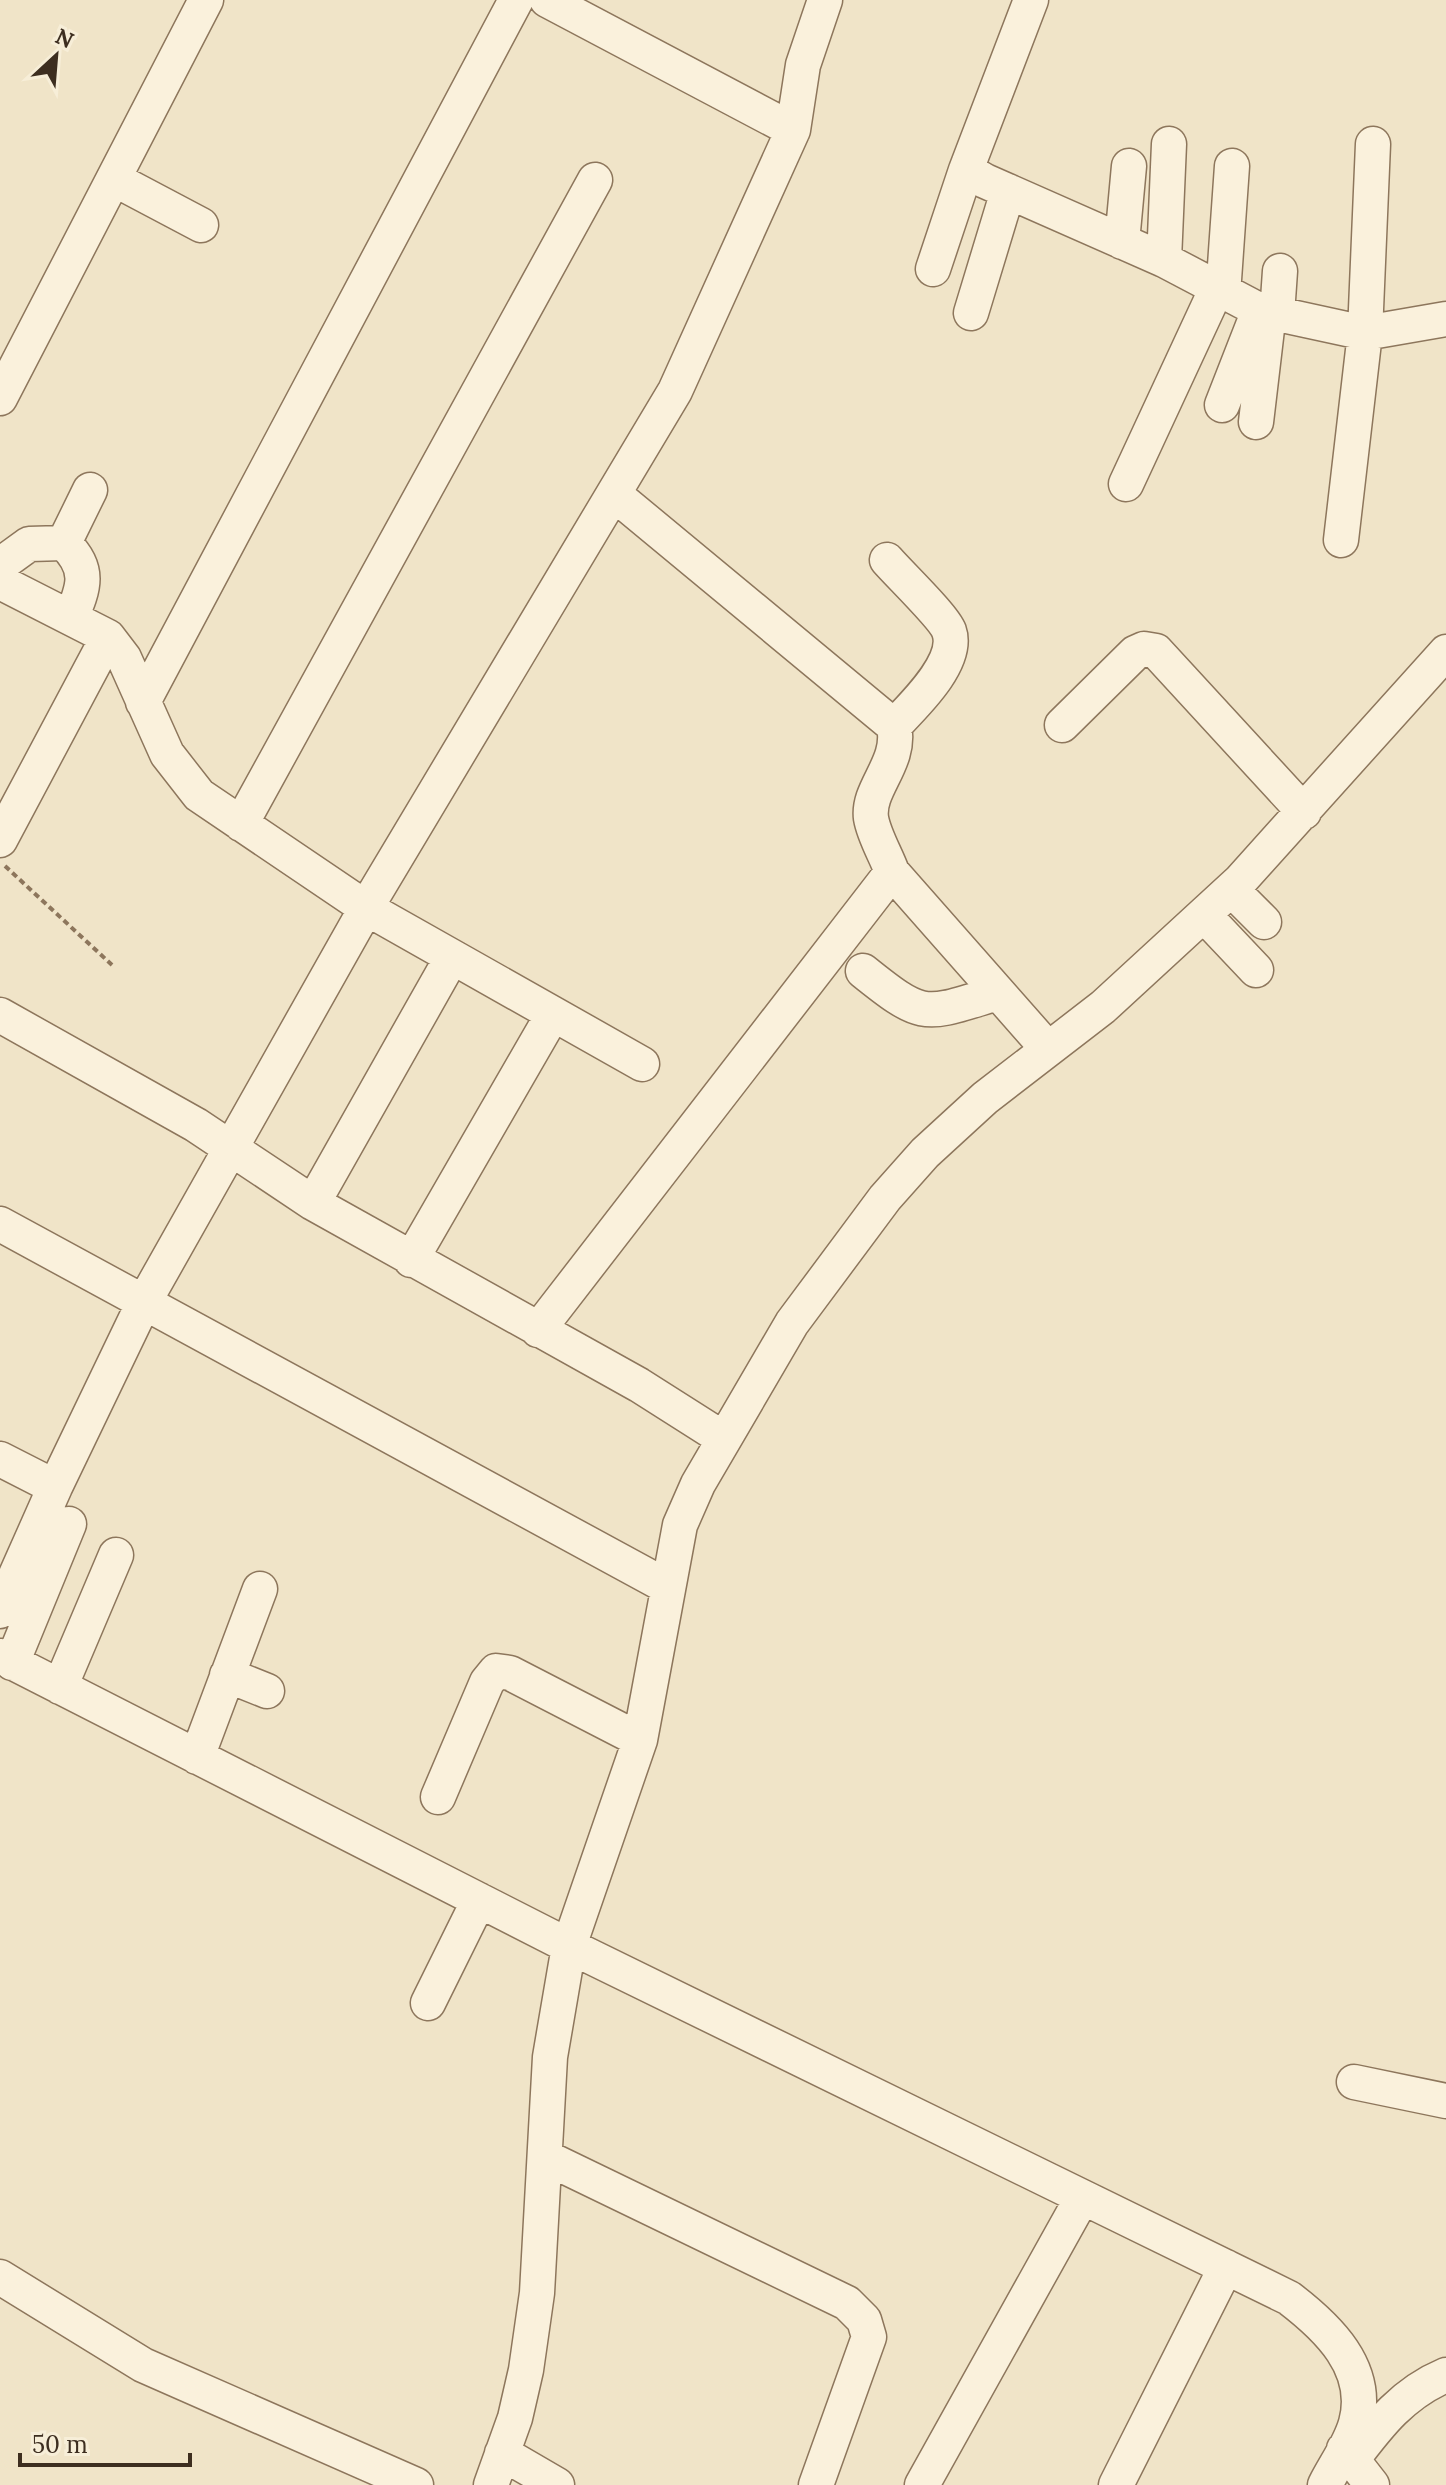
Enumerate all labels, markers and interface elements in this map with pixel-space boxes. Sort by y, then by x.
north arrow [16,16,96,96]
text: N [51,22,79,54]
scale bar [20,2417,190,2467]
text: 50 m [32,2429,88,2460]

